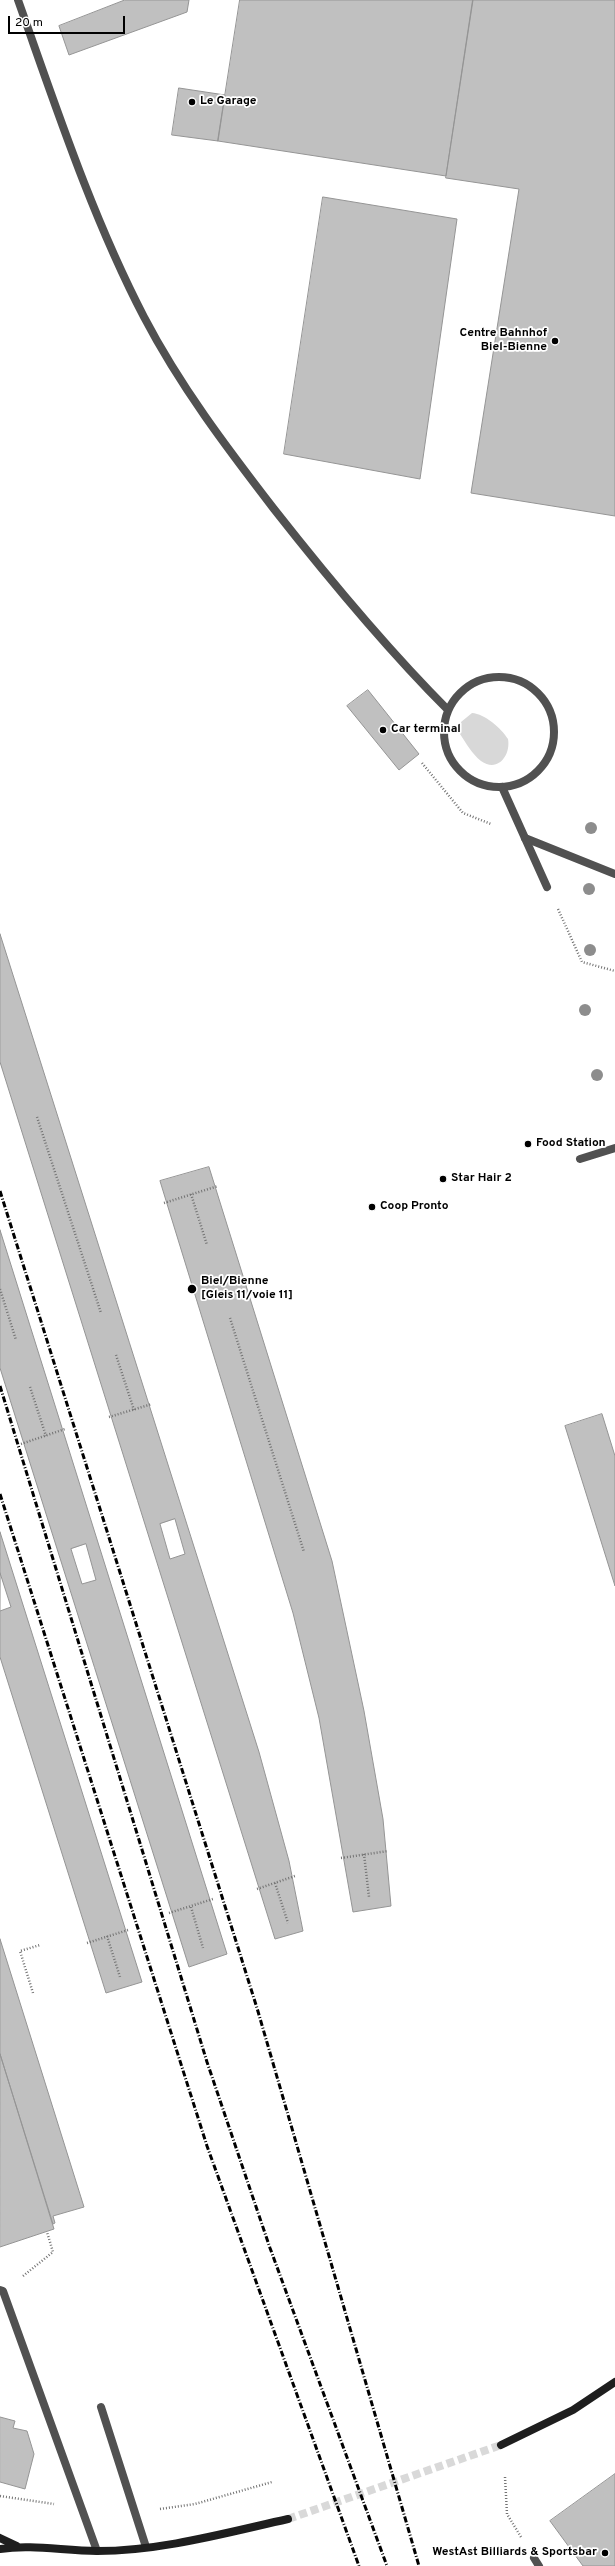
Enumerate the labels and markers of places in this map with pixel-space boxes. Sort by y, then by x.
place label: Le Garage [200,95,257,109]
marker: Le Garage [187,97,197,107]
place label: Centre Bahnhof Biel-Bienne [460,327,547,355]
marker: Centre Bahnhof Biel-Bienne [550,336,560,346]
place label: Car terminal [391,723,461,737]
marker: Car terminal [378,725,388,735]
place label: Food Station [536,1137,606,1151]
marker: Food Station [523,1139,533,1149]
place label: Star Hair 2 [451,1172,512,1186]
marker: Star Hair 2 [438,1174,448,1184]
place label: Coop Pronto [380,1200,449,1214]
marker: Coop Pronto [367,1202,377,1212]
place label: Biel/Bienne [Gleis 11/voie 11] [201,1275,293,1303]
marker: Biel/Bienne [Gleis 11/voie 11] [186,1283,198,1295]
place label: WestAst Billiards & Sportsbar [432,2546,597,2560]
marker: WestAst Billiards & Sportsbar [600,2548,610,2558]

